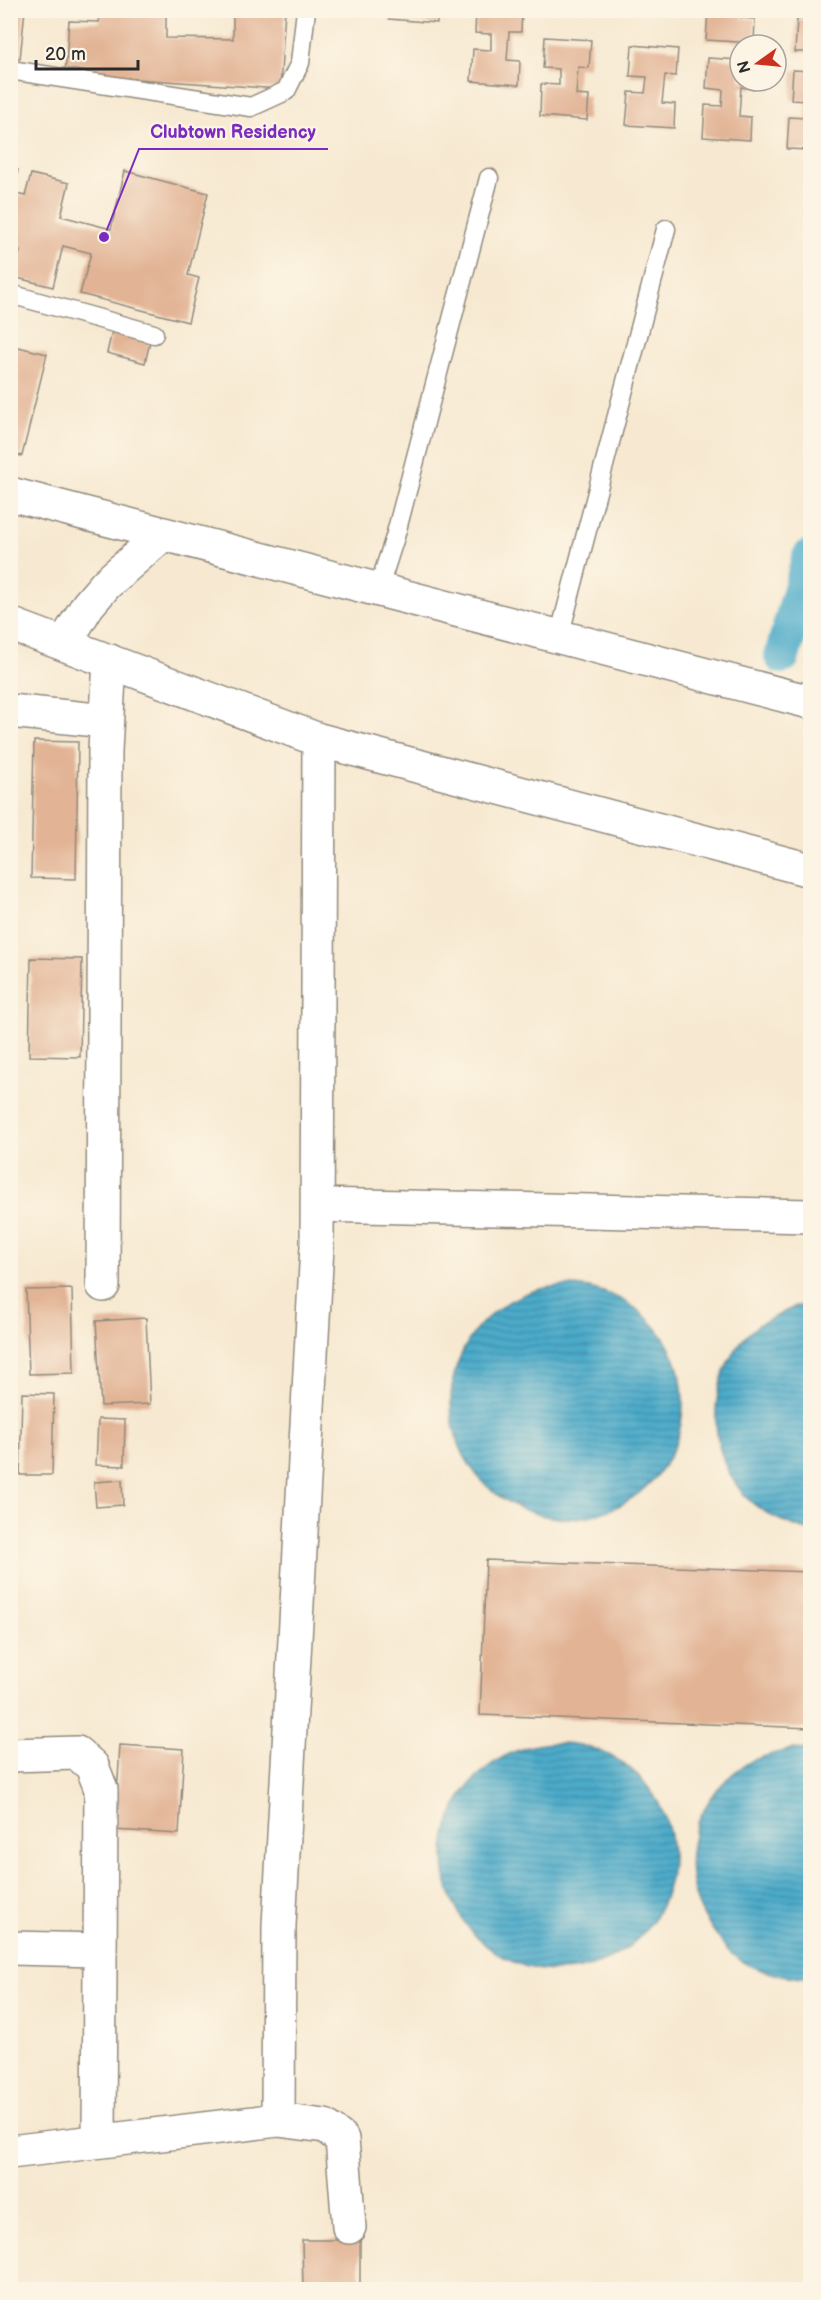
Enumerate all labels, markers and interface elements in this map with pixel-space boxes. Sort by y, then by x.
scale bar [36,33,138,71]
north arrow [728,33,788,93]
text: 20 m [45,44,86,65]
text: N [734,58,756,75]
callout: Clubtown Residency [139,113,328,149]
text: Clubtown Residency [150,122,317,143]

